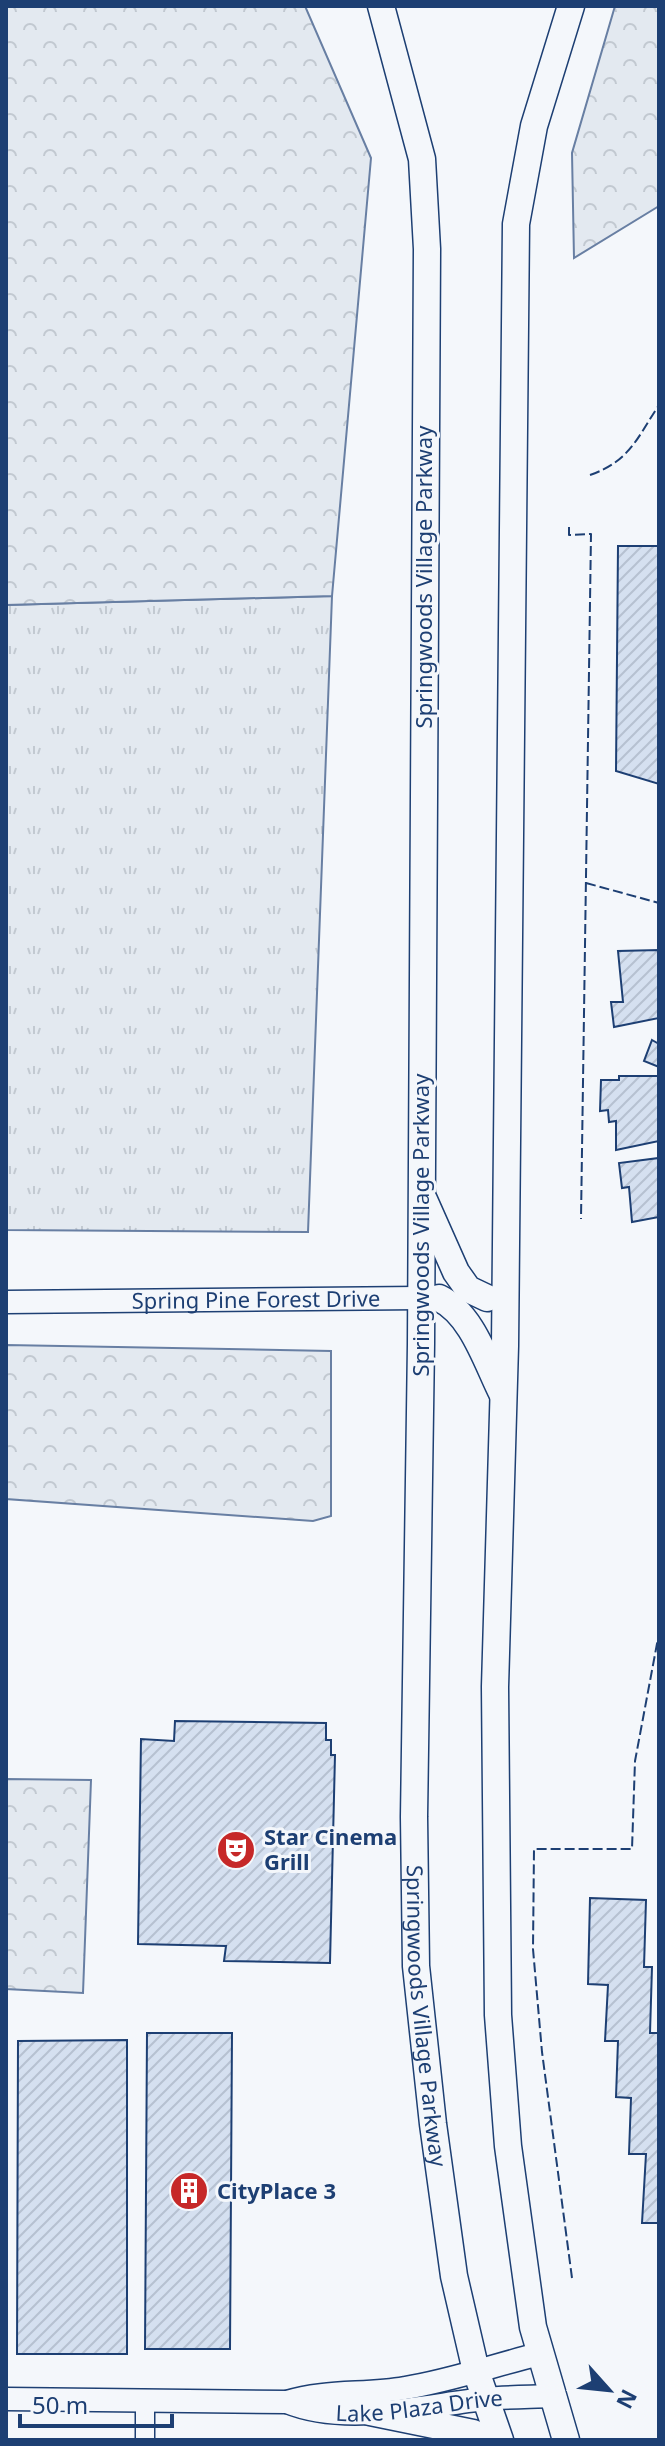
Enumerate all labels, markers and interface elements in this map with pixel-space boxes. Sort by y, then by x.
street label: Springwoods Village Parkway [408,425,438,728]
street label: Springwoods Village Parkway [405,1073,435,1376]
street label: Spring Pine Forest Drive [132,1282,380,1315]
place label: Star Cinema Grill [264,1821,397,1876]
theatre icon: Star Cinema Grill [215,1829,257,1871]
street label: Springwoods Village Parkway [401,1865,455,2169]
building icon: CityPlace 3 [168,2170,210,2212]
place label: CityPlace 3 [217,2175,336,2205]
north arrow [569,2350,649,2430]
scale bar [20,2378,172,2428]
street label: Lake Plaza Drive [335,2382,504,2428]
text: N [610,2385,645,2414]
text: 50 m [32,2388,88,2421]

